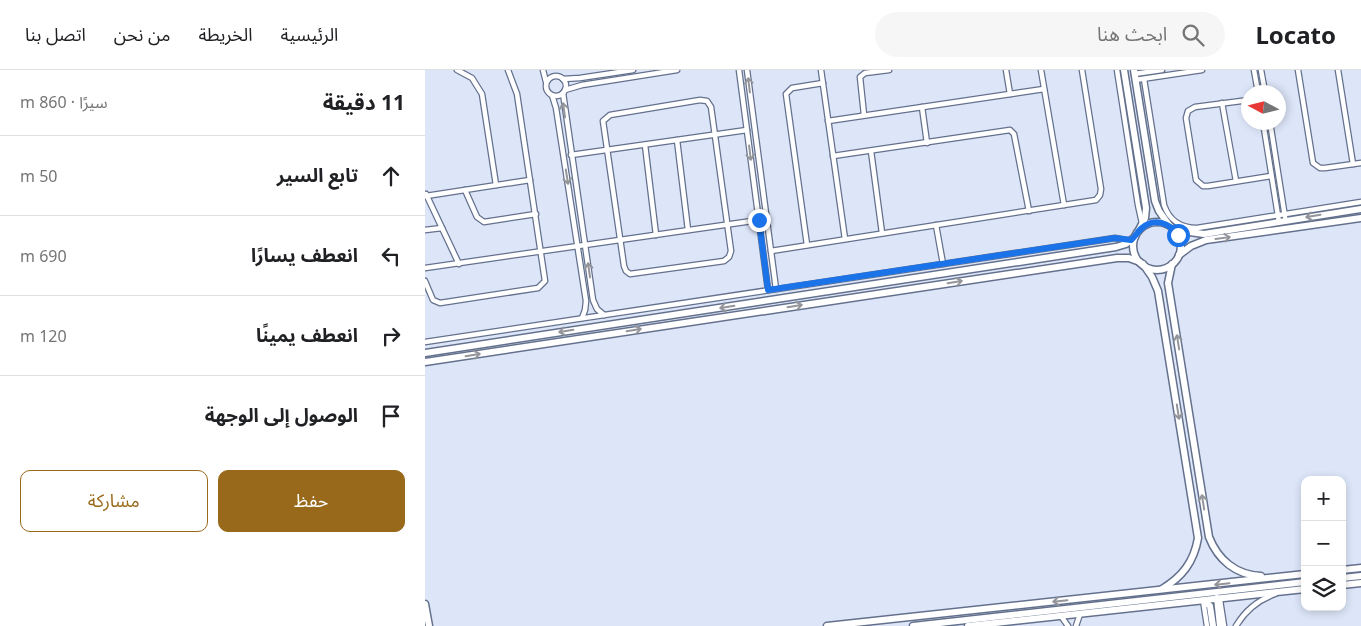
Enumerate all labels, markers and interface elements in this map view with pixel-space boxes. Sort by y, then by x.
search box [875,12,1225,57]
text: Locato [1255,18,1336,51]
text: ابحث هنا [1097,21,1167,47]
icon: search [1179,21,1207,49]
text: اتصل بنا [25,22,86,46]
text: من نحن [114,22,171,46]
text: الخريطة [199,22,252,46]
text: الرئيسية [280,22,338,46]
one-way arrow [744,77,754,93]
north arrow [1241,85,1286,130]
text: 11 دقيقة [323,88,405,116]
text: سيرًا · 860 m [20,91,107,113]
one-way arrow [559,102,569,118]
one-way arrow [745,145,755,161]
text: تابع السير [277,162,358,188]
icon: ahead [377,162,405,190]
text: 50 m [20,165,57,187]
one-way arrow [562,169,572,185]
route end [748,209,771,232]
one-way arrow [1305,212,1321,222]
route start [1167,224,1190,247]
one-way arrow [1215,233,1231,243]
text: انعطف يسارًا [251,242,358,268]
icon: left [377,242,405,270]
text: 690 m [20,245,67,267]
one-way arrow [584,263,594,279]
one-way arrow [947,277,963,287]
one-way arrow [786,301,802,311]
one-way arrow [719,302,735,312]
text: انعطف يمينًا [256,322,358,348]
icon: right [377,322,405,350]
text: 120 m [20,325,67,347]
one-way arrow [626,325,642,335]
one-way arrow [558,327,574,337]
one-way arrow [1172,334,1182,350]
one-way arrow [465,349,481,359]
text: الوصول إلى الوجهة [205,402,358,428]
icon: arrive [377,402,405,430]
one-way arrow [1173,404,1183,420]
button: مشاركة [20,470,208,532]
button: حفظ [218,470,405,532]
map controls [1301,476,1346,611]
button: + [1301,476,1346,521]
one-way arrow [1198,494,1208,510]
button: − [1301,521,1346,566]
button: layers [1301,566,1346,611]
one-way arrow [1214,579,1230,589]
one-way arrow [1052,596,1068,606]

